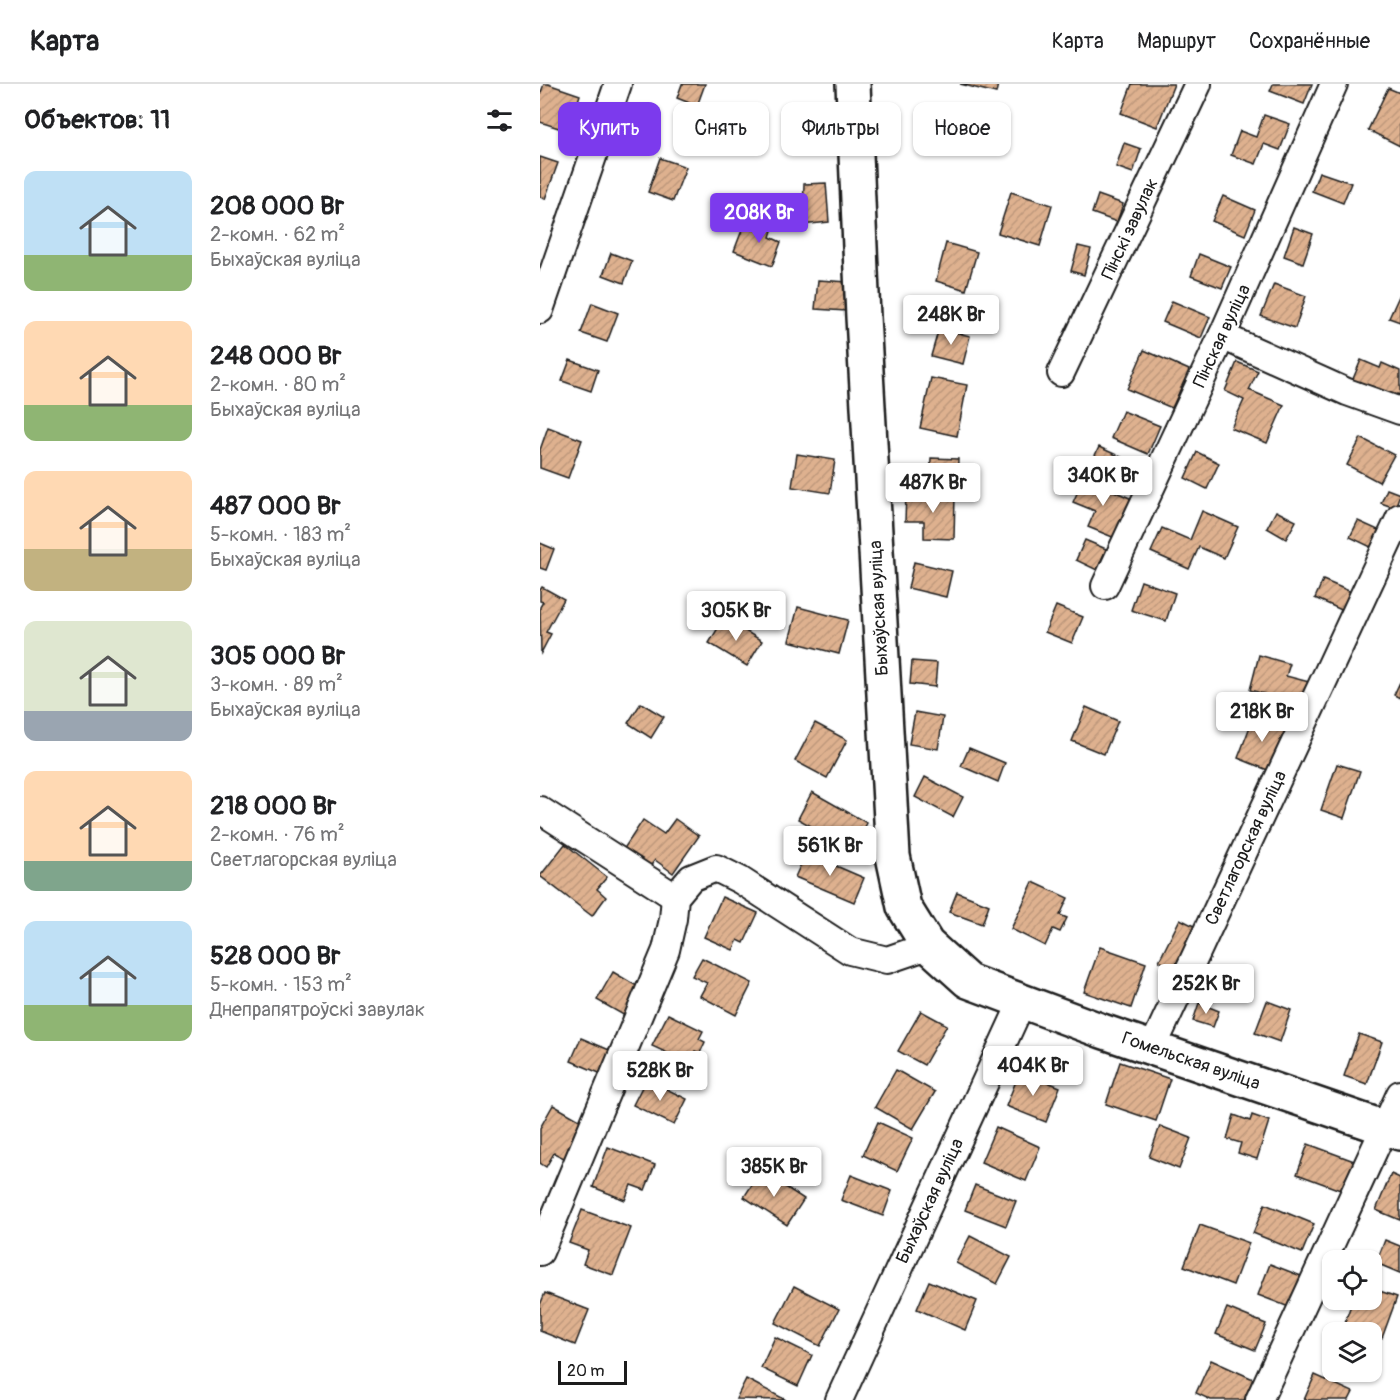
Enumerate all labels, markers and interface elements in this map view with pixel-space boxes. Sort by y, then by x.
text: Карта [30,24,99,59]
text: Карта [1052,28,1104,55]
text: Маршрут [1137,28,1216,55]
text: Сохранённые [1249,28,1370,55]
chip: Купить [558,102,661,156]
chip: Снять [673,102,769,156]
chip: Фильтры [781,102,901,156]
chip: Новое [913,102,1011,156]
text: Объектов: 11 [24,104,170,136]
icon: filters [483,104,516,137]
street label: Пінскі завулак [1096,175,1164,283]
text: 208 000 Br [210,190,344,222]
pin: 208K Br [704,193,814,244]
icon: home [72,195,144,267]
text: 208K Br [724,200,794,225]
text: 2-комн. · 62 m² [210,222,345,247]
text: Быхаўская вуліца [210,247,361,272]
street label: Пінская вуліца [1188,281,1256,391]
pin: 248K Br [896,295,1006,346]
text: 248K Br [917,302,985,327]
text: 248 000 Br [210,340,341,372]
icon: home [72,345,144,417]
text: 2-комн. · 80 m² [210,372,346,397]
text: Быхаўская вуліца [210,397,361,422]
pin: 340K Br [1048,456,1158,507]
pin: 487K Br [878,463,988,514]
text: 340K Br [1067,463,1139,488]
text: 487K Br [899,470,967,495]
text: 487 000 Br [210,490,341,522]
icon: home [72,495,144,567]
text: 5-комн. · 183 m² [210,522,351,547]
street label: Быхаўская вуліца [864,540,894,676]
text: Быхаўская вуліца [210,547,361,572]
pin: 305K Br [681,591,791,642]
text: 305K Br [701,598,771,623]
text: 305 000 Br [210,640,345,672]
icon: home [72,645,144,717]
text: 3-комн. · 89 m² [210,672,343,697]
pin: 218K Br [1207,692,1317,743]
text: Быхаўская вуліца [210,697,361,722]
text: 218K Br [1230,699,1294,724]
street label: Светлагорская вуліца [1200,767,1292,929]
text: 218 000 Br [210,790,336,822]
icon: home [72,795,144,867]
text: 2-комн. · 76 m² [210,822,345,847]
pin: 561K Br [775,826,885,877]
text: 561K Br [797,833,863,858]
text: Светлагорская вуліца [210,847,397,872]
text: 528 000 Br [210,940,340,972]
icon: home [72,945,144,1017]
pin: 252K Br [1151,964,1261,1015]
text: 252K Br [1172,971,1240,996]
text: 5-комн. · 153 m² [210,972,352,997]
text: Днепрапятроўскі завулак [210,997,425,1022]
street label: Гомельская вуліца [1119,1027,1263,1095]
pin: 404K Br [978,1046,1088,1097]
pin: 528K Br [605,1051,715,1102]
text: 404K Br [997,1053,1069,1078]
text: 528K Br [627,1058,693,1083]
street label: Быхаўская вуліца [891,1135,969,1267]
pin: 385K Br [719,1147,829,1198]
text: 385K Br [741,1154,807,1179]
map controls [1322,1250,1382,1382]
button: locate [1322,1250,1382,1310]
button: layers [1322,1322,1382,1382]
scale bar [558,1358,627,1386]
text: 20 m [567,1361,605,1381]

